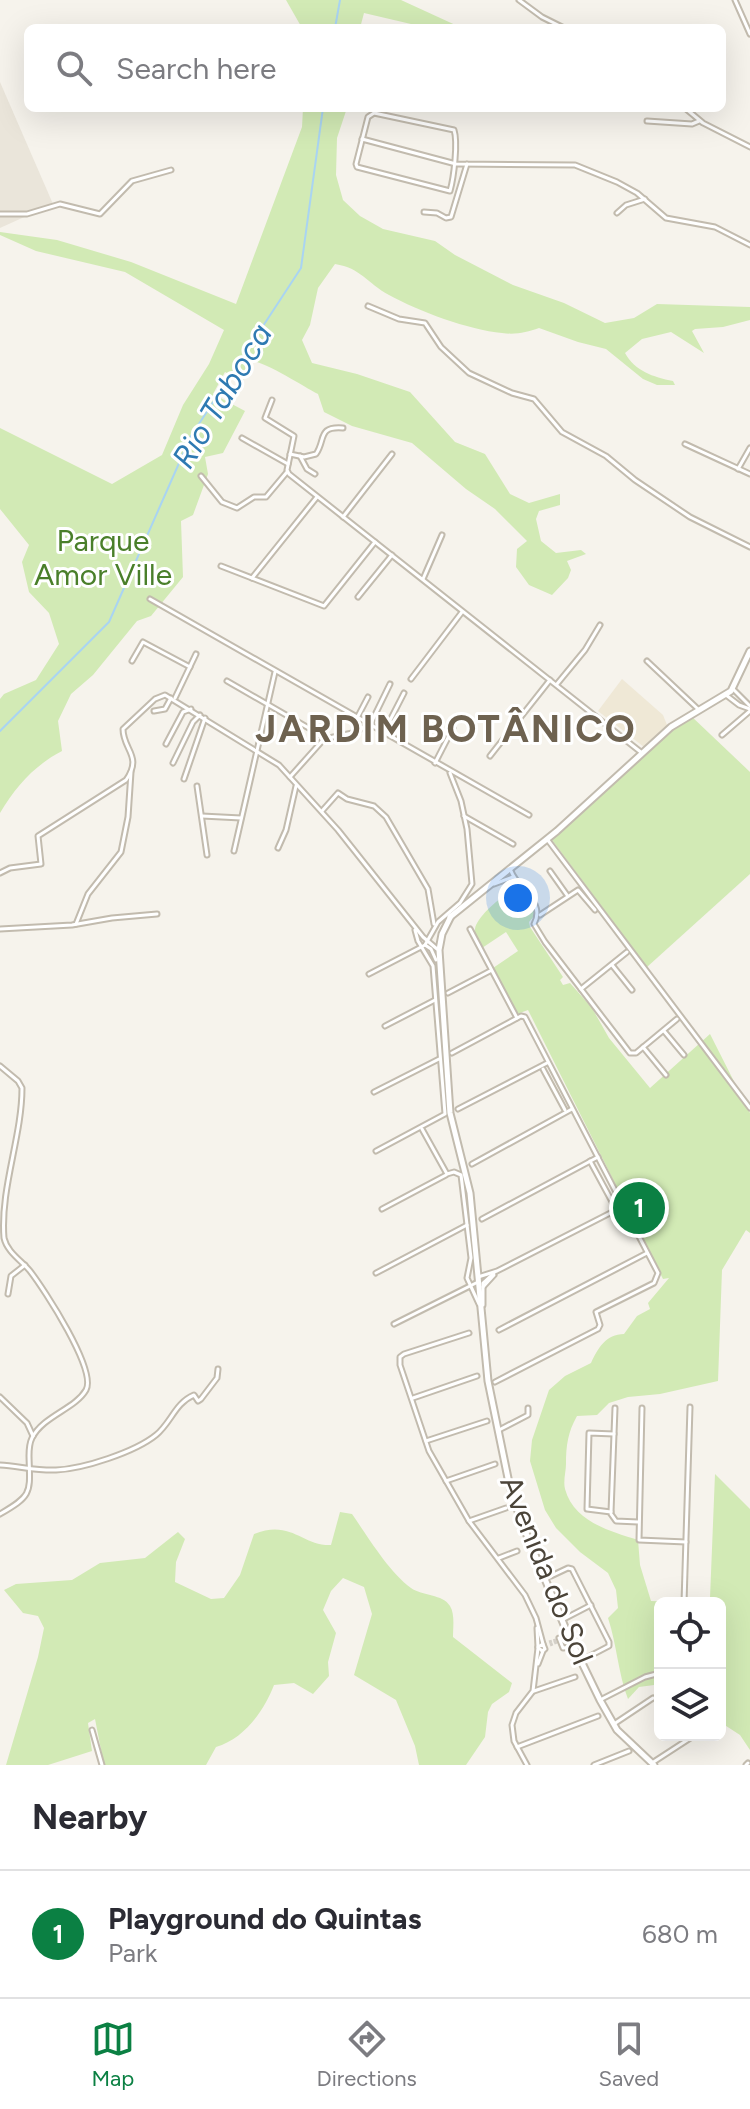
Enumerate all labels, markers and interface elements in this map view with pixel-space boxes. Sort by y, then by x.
search box [24,24,726,112]
icon: search [52,46,96,90]
text: Search here [116,50,276,87]
water label: Rio Taboca [164,317,280,475]
park label: Parque Amor Ville [34,522,172,593]
district label: JARDIM BOTÂNICO [255,706,637,752]
your location [498,878,538,918]
pin: 1 [613,1178,665,1238]
street label: Avenida do Sol [492,1470,602,1670]
map controls [654,1597,726,1741]
button: locate [654,1597,726,1669]
button: layers [654,1669,726,1741]
text: Nearby [32,1797,147,1838]
text: Playground do Quintas [108,1900,422,1937]
text: 1 [53,1918,63,1950]
text: 680 m [642,1918,718,1950]
text: Park [108,1937,157,1969]
tab: Map [91,2017,135,2092]
tab: Directions [317,2017,417,2092]
tab: Saved [598,2017,659,2092]

